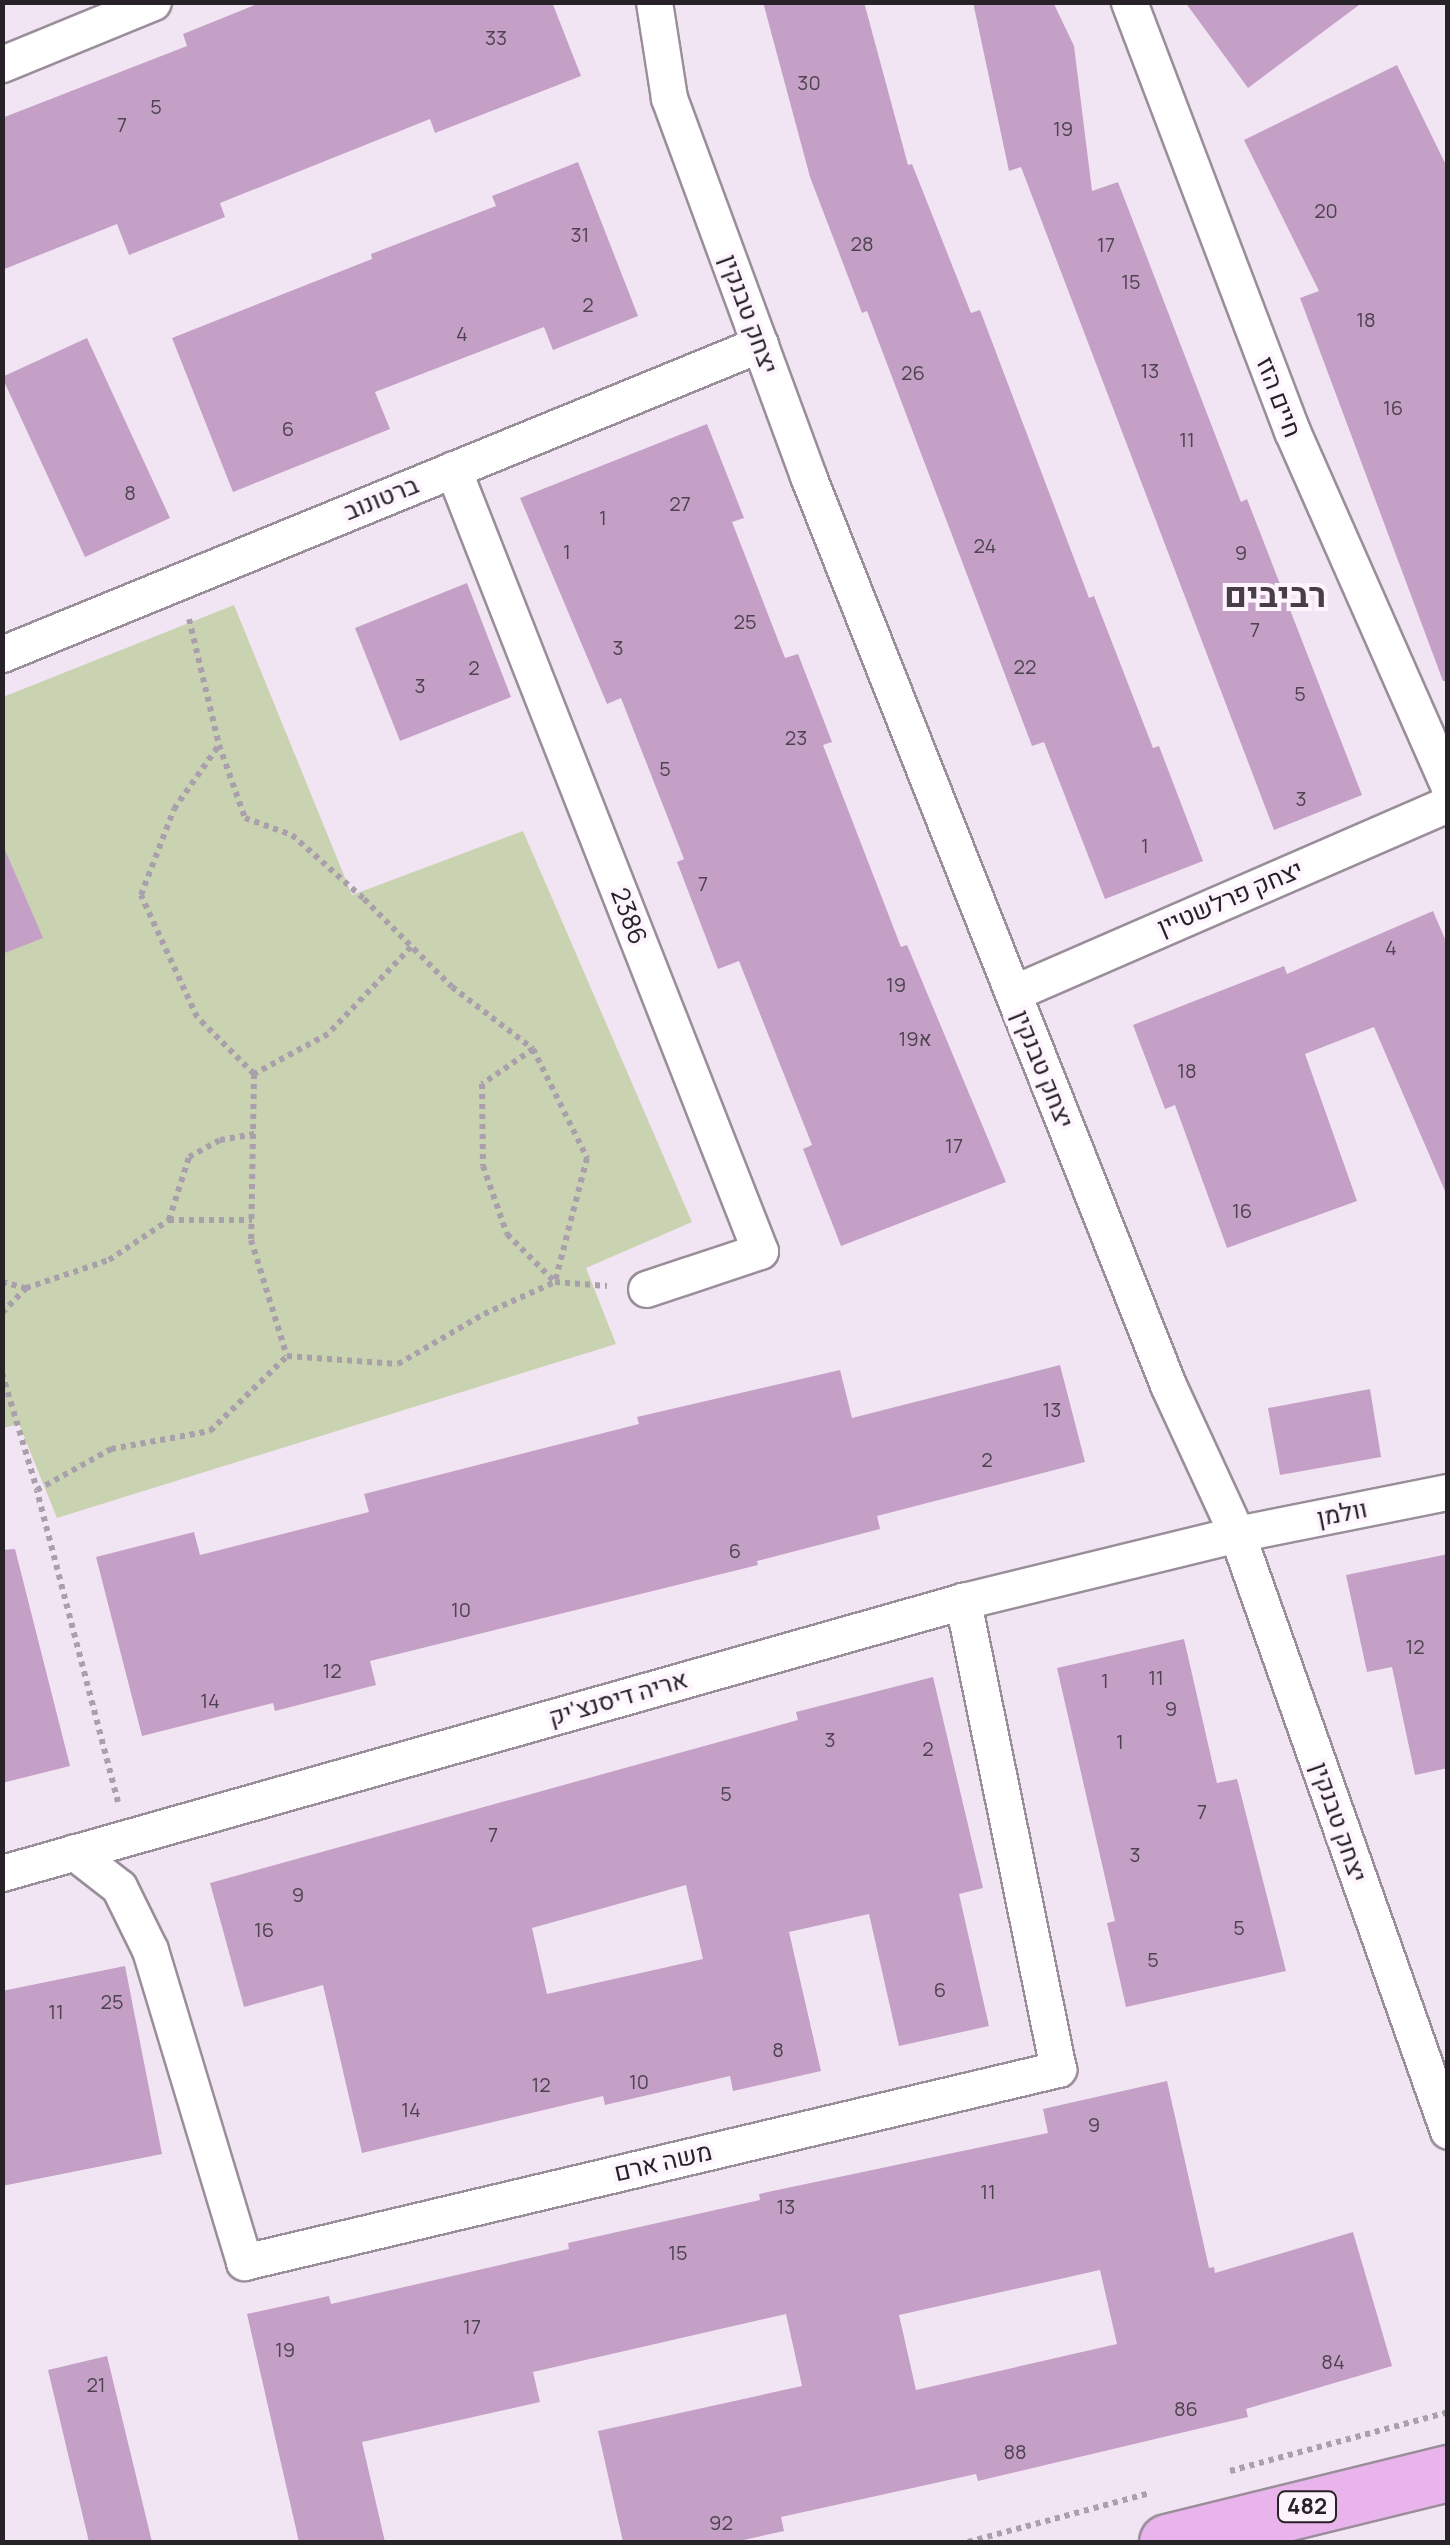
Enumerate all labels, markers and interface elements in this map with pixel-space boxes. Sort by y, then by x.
house number: 33 [485,25,507,49]
house number: 30 [797,70,821,94]
house number: 5 [150,94,162,118]
house number: 7 [117,112,127,136]
house number: 19 [1053,116,1073,140]
house number: 20 [1314,198,1338,222]
house number: 31 [571,222,589,246]
house number: 28 [850,231,874,255]
house number: 17 [1097,232,1115,256]
street label: יצחק טבנקין [714,250,784,378]
house number: 15 [1121,269,1141,293]
house number: 2 [582,292,594,316]
house number: 18 [1356,307,1376,331]
house number: 4 [456,321,468,345]
street label: חיים הזז [1250,353,1308,441]
house number: 13 [1141,358,1159,382]
house number: 26 [901,360,925,384]
house number: 16 [1383,395,1403,419]
house number: 6 [282,416,294,440]
house number: 11 [1179,427,1195,451]
street label: ברטונוב [339,470,423,526]
house number: 8 [124,480,136,504]
house number: 27 [669,491,691,515]
house number: 1 [599,505,607,529]
house number: 24 [974,533,996,557]
house number: 1 [563,539,571,563]
house number: 9 [1235,540,1247,564]
district label: רביבים [1224,573,1326,615]
house number: 25 [734,609,756,633]
house number: 7 [1250,617,1260,641]
house number: 3 [612,635,624,659]
house number: 22 [1014,654,1036,678]
house number: 2 [468,655,480,679]
house number: 3 [414,673,426,697]
house number: 5 [1294,681,1306,705]
house number: 23 [785,725,807,749]
house number: 5 [659,756,671,780]
house number: 3 [1295,786,1307,810]
house number: 1 [1141,833,1149,857]
street label: יצחק פרלשטיין [1153,854,1307,942]
house number: 7 [698,871,708,895]
street label: 2386 [605,884,653,948]
house number: 4 [1385,935,1397,959]
house number: 19 [886,972,906,996]
street label: יצחק טבנקין [1006,1006,1080,1132]
house number: 19א [898,1026,932,1050]
house number: 18 [1177,1058,1197,1082]
house number: 17 [945,1133,963,1157]
house number: 16 [1232,1198,1252,1222]
house number: 13 [1043,1397,1061,1421]
house number: 2 [981,1447,993,1471]
street label: וולמן [1314,1493,1370,1533]
house number: 6 [729,1538,741,1562]
house number: 10 [451,1597,471,1621]
house number: 12 [1405,1634,1425,1658]
house number: 12 [322,1658,342,1682]
street label: אריה דיסנצ'יק [545,1664,691,1732]
house number: 11 [1148,1665,1164,1689]
house number: 1 [1101,1668,1109,1692]
house number: 14 [200,1688,220,1712]
house number: 9 [1165,1696,1177,1720]
house number: 3 [824,1727,836,1751]
house number: 1 [1116,1729,1124,1753]
house number: 2 [922,1736,934,1760]
street label: יצחק טבנקין [1304,1758,1374,1886]
house number: 5 [720,1781,732,1805]
house number: 7 [1197,1799,1207,1823]
house number: 7 [488,1822,498,1846]
house number: 3 [1129,1842,1141,1866]
house number: 9 [292,1882,304,1906]
house number: 5 [1233,1915,1245,1939]
house number: 16 [254,1917,274,1941]
house number: 5 [1147,1947,1159,1971]
house number: 6 [934,1977,946,2001]
house number: 25 [101,1989,123,2013]
house number: 11 [48,1999,64,2023]
house number: 8 [772,2037,784,2061]
house number: 10 [629,2069,649,2093]
house number: 12 [531,2072,551,2096]
house number: 14 [401,2097,421,2121]
house number: 9 [1088,2112,1100,2136]
street label: משה ארם [611,2136,715,2188]
house number: 11 [980,2179,996,2203]
house number: 13 [777,2194,795,2218]
house number: 15 [668,2240,688,2264]
house number: 17 [463,2314,481,2338]
house number: 19 [275,2337,295,2361]
house number: 84 [1321,2349,1345,2373]
house number: 21 [86,2372,106,2396]
house number: 86 [1174,2396,1198,2420]
house number: 88 [1003,2439,1027,2463]
road number: 482 [1277,2490,1337,2524]
house number: 92 [709,2510,733,2534]

